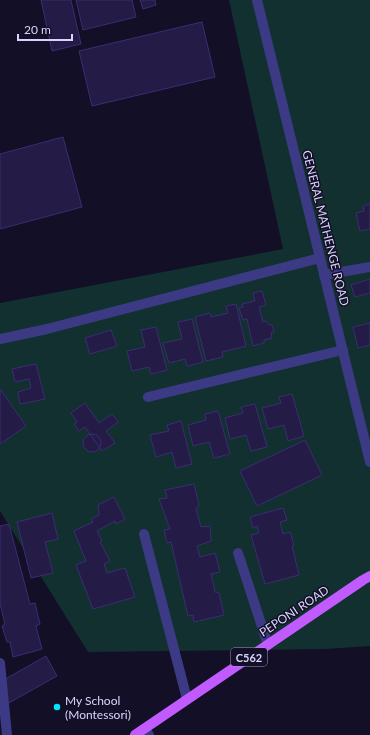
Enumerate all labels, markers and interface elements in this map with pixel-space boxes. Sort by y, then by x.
scale bar [18,16,72,42]
text: 20 m [24,22,51,37]
street label: GENERAL MATHENGE ROAD [299,149,353,307]
street label: PEPONI ROAD [256,582,332,640]
road number: C562 [231,648,267,666]
place label: My School (Montessori) [65,693,131,722]
marker: My School (Montessori) [52,702,62,712]

